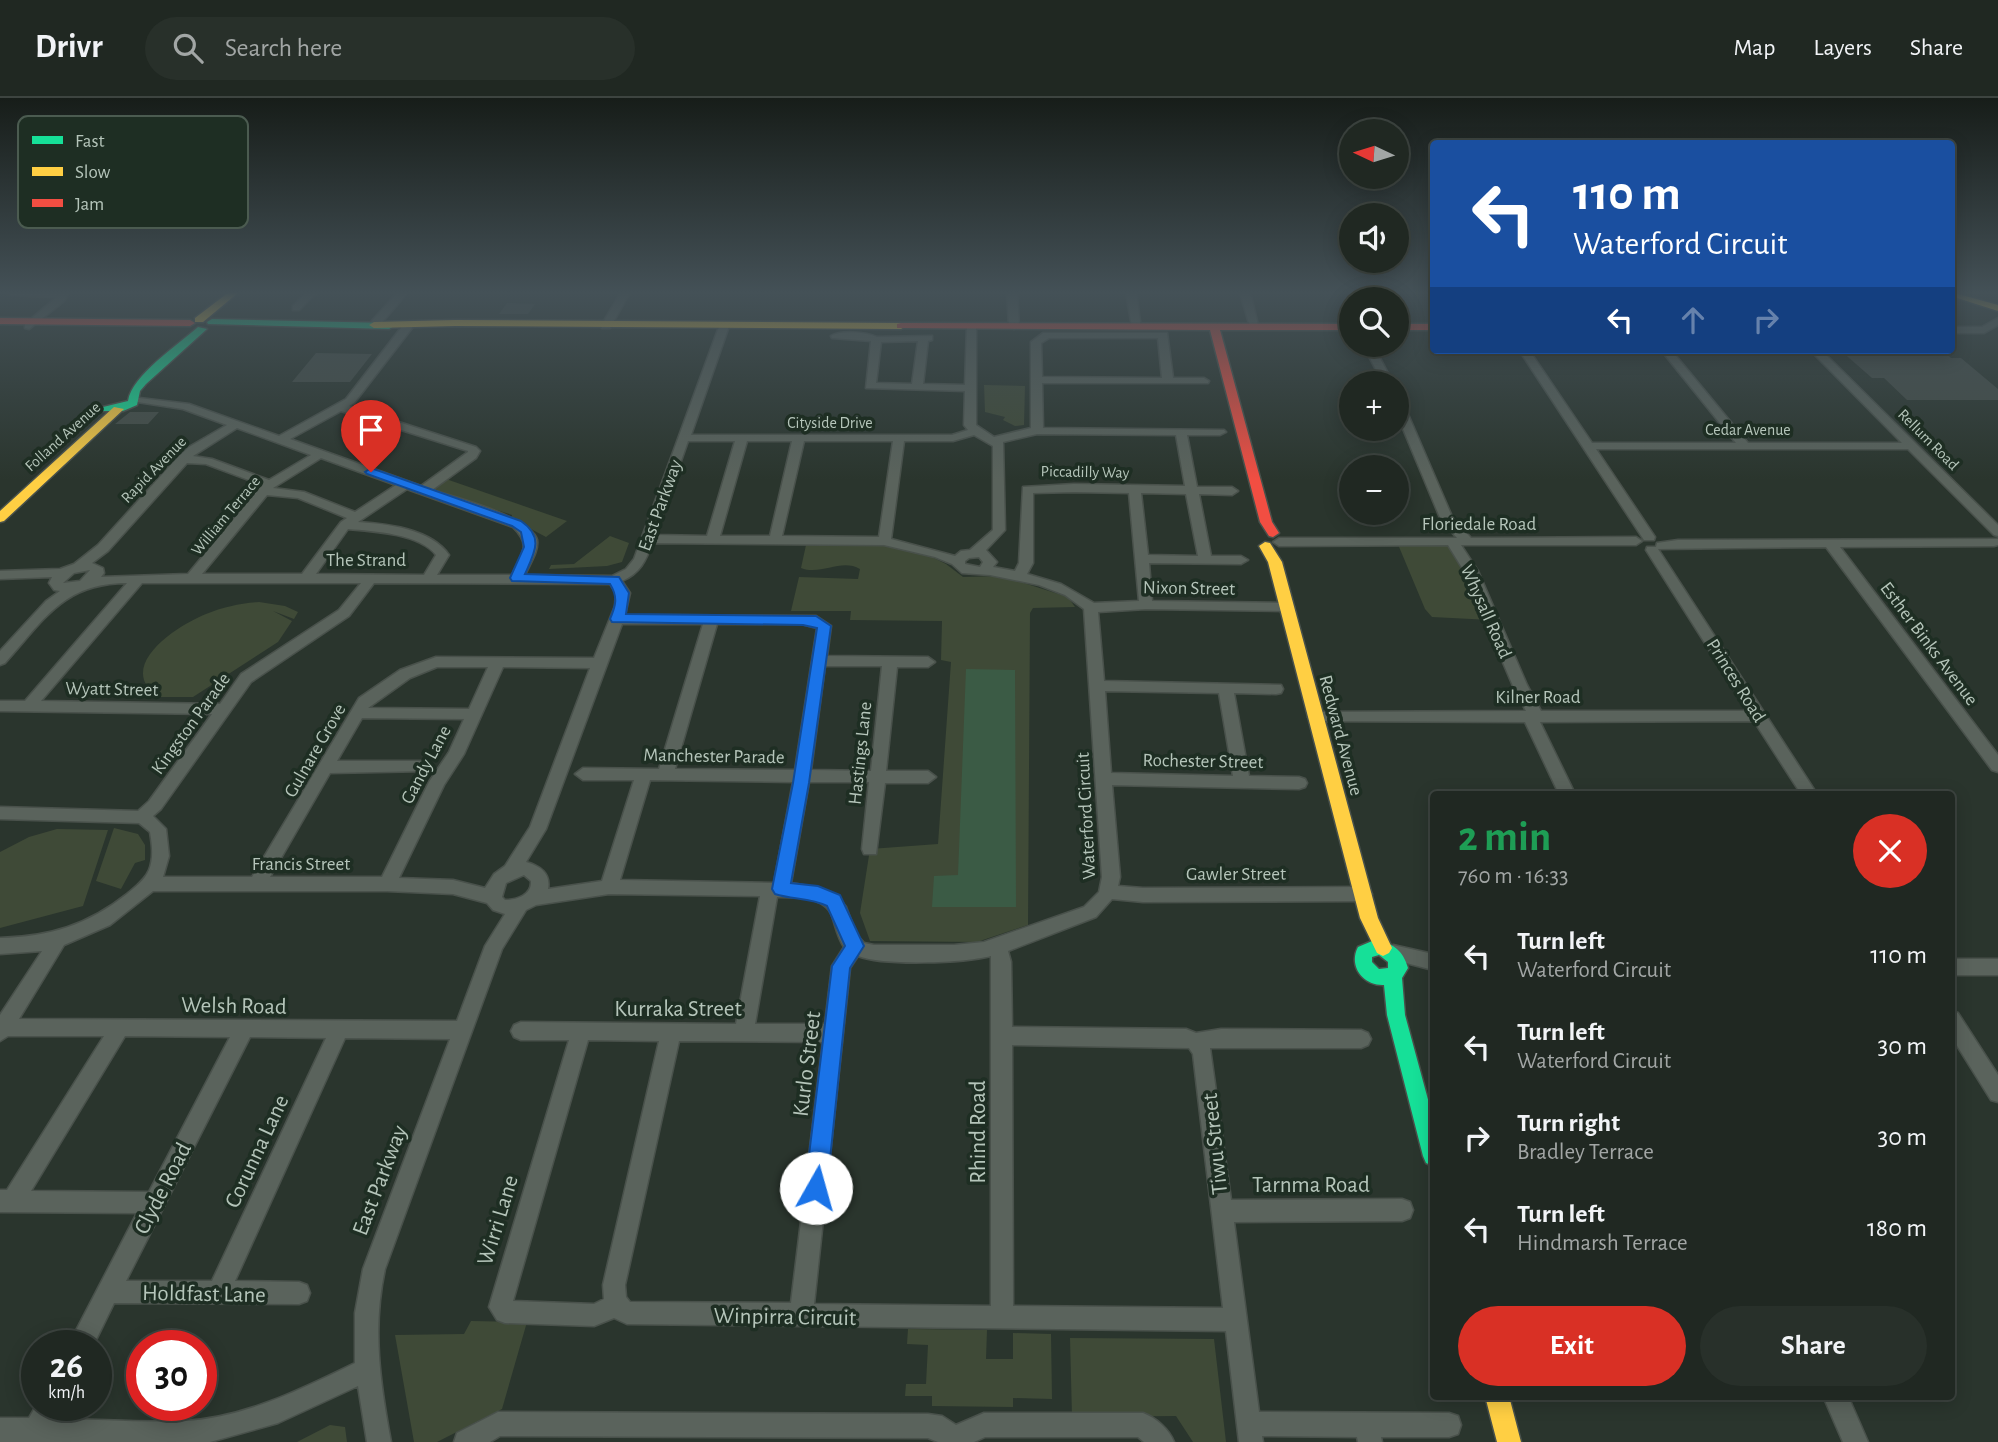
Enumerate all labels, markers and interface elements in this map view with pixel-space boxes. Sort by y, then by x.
search box [145,17,635,80]
icon: search [169,29,207,67]
text: Drivr [35,31,103,64]
text: Search here [225,35,342,61]
text: Map [1733,36,1775,60]
text: Layers [1813,36,1872,60]
text: Share [1910,36,1963,60]
legend [18,116,248,228]
north arrow [1339,119,1409,189]
map controls [1339,119,1409,525]
text: Fast [75,132,105,151]
text: Slow [75,163,111,182]
icon: left [1458,168,1549,259]
text: 110 m [1573,170,1681,219]
text: Jam [75,195,104,214]
button: sound [1339,203,1409,273]
text: Waterford Circuit [1573,228,1787,260]
button: search [1339,287,1409,357]
icon: left [1601,301,1639,339]
icon: ahead [1674,301,1712,339]
icon: right [1747,301,1785,339]
button: + [1339,371,1409,441]
street label: Folland Avenue [22,399,103,475]
pin [341,400,401,472]
street label: Rellum Road [1895,406,1962,473]
icon: arrive [352,411,390,449]
street label: Cityside Drive [787,415,873,432]
street label: Cedar Avenue [1705,422,1791,438]
street label: Rapid Avenue [118,433,189,506]
button: − [1339,455,1409,525]
street label: East Parkway [635,457,686,554]
street label: Piccadilly Way [1040,463,1130,482]
street label: William Terrace [188,473,263,558]
street label: Floriedale Road [1422,515,1536,534]
street label: The Strand [326,551,406,570]
street label: Whysall Road [1457,562,1515,662]
street label: Nixon Street [1143,578,1235,599]
street label: Esther Binks Avenue [1876,579,1981,709]
street label: Princes Road [1703,636,1769,726]
street label: Kingston Parade [148,670,234,778]
street label: Redward Avenue [1315,673,1366,798]
street label: Wyatt Street [65,679,159,700]
street label: Kilner Road [1495,688,1581,707]
street label: Gulnare Grove [281,701,350,801]
street label: Hastings Lane [846,701,875,806]
street label: Gandy Lane [398,722,455,807]
street label: Manchester Parade [643,746,785,767]
street label: Rochester Street [1142,751,1263,772]
street label: Waterford Circuit [1074,752,1099,880]
button: close [1853,814,1927,888]
text: 2 min [1458,816,1551,858]
street label: Francis Street [252,855,350,874]
street label: Gawler Street [1186,865,1286,884]
text: 760 m · 16:33 [1458,865,1569,888]
text: Turn left [1517,928,1605,954]
icon: left [1458,937,1496,975]
text: 110 m [1870,942,1927,968]
text: Waterford Circuit [1517,959,1671,982]
street label: Welsh Road [181,994,287,1019]
street label: Kurraka Street [614,998,742,1021]
street label: Kurlo Street [790,1009,825,1118]
text: Turn left [1517,1019,1605,1045]
icon: left [1458,1028,1496,1066]
text: 30 m [1877,1033,1927,1059]
text: Waterford Circuit [1517,1050,1671,1073]
street label: Rhind Road [967,1080,990,1184]
street label: Tiwu Street [1199,1091,1232,1196]
street label: Corunna Lane [221,1092,294,1212]
text: Turn right [1517,1110,1620,1136]
icon: right [1458,1119,1496,1157]
street label: East Parkway [349,1122,412,1239]
text: 30 m [1877,1124,1927,1150]
street label: Clyde Road [131,1139,196,1238]
text: Bradley Terrace [1517,1141,1654,1164]
position arrow [779,1151,853,1225]
street label: Wirri Lane [474,1173,523,1268]
street label: Tarnma Road [1252,1174,1370,1197]
text: Turn left [1517,1201,1605,1227]
icon: left [1458,1210,1496,1248]
text: 180 m [1867,1215,1927,1241]
text: Hindmarsh Terrace [1517,1232,1688,1255]
street label: Holdfast Lane [142,1282,266,1307]
street label: Winpirra Circuit [713,1305,857,1330]
button: Exit [1458,1306,1686,1386]
button: Share [1700,1306,1927,1386]
speed limit sign: 30 [126,1330,217,1421]
text: 26 [50,1349,83,1384]
text: km/h [48,1384,85,1402]

